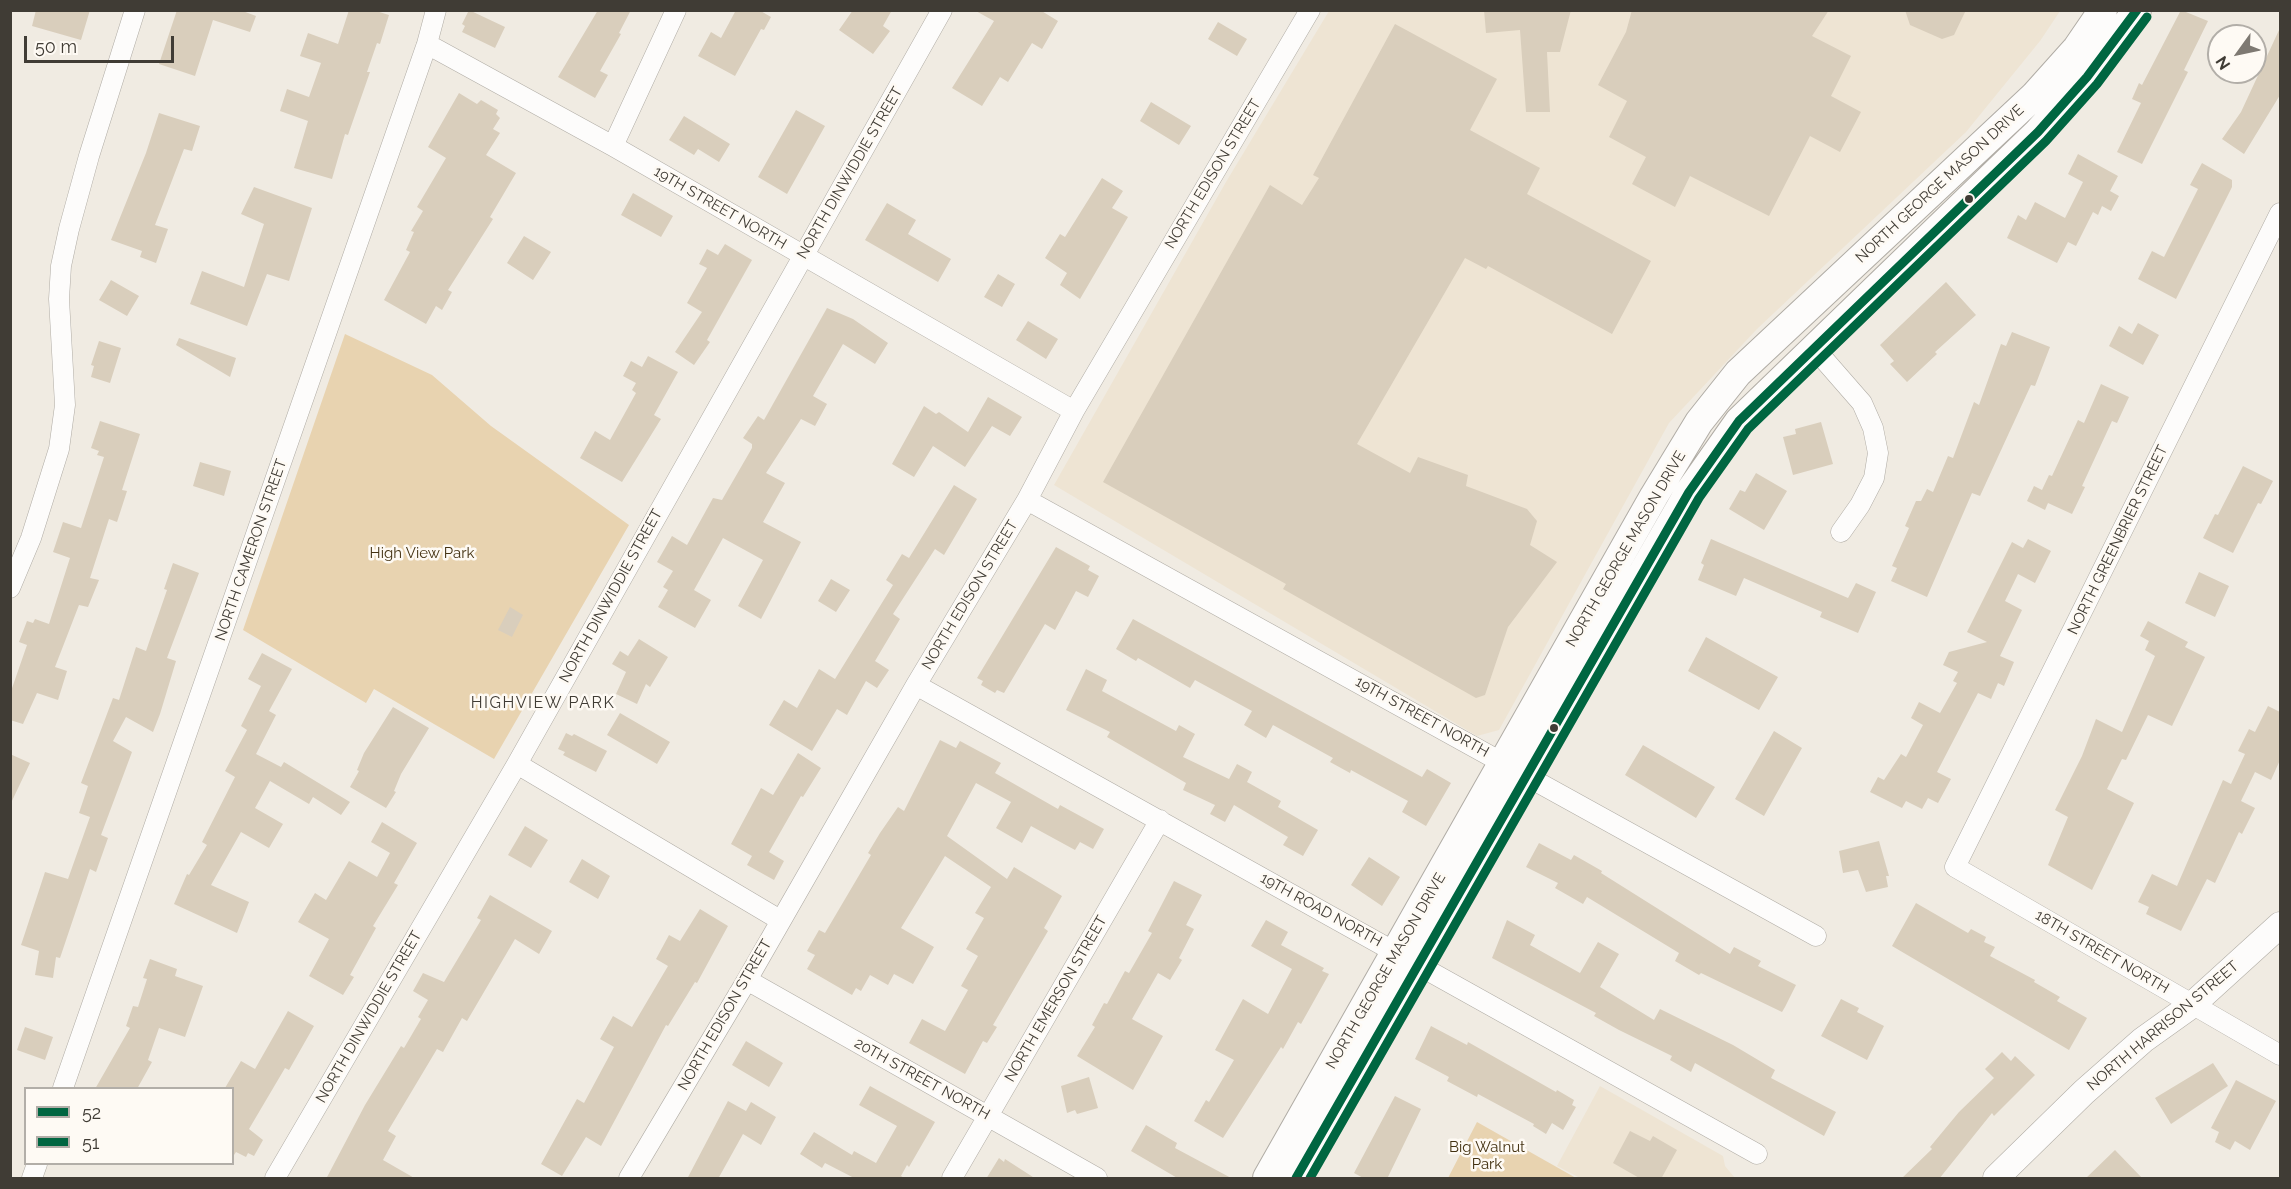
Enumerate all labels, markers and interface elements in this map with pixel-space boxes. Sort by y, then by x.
scale bar [27,24,177,62]
north arrow [2207,24,2267,84]
text: 50 m [35,36,77,57]
text: N [2212,53,2234,73]
street label: NORTH DINWIDDIE STREET [793,84,907,262]
street label: NORTH EDISON STREET [1161,96,1265,252]
street label: NORTH GEORGE MASON DRIVE [1852,101,2028,267]
street label: 19TH STREET NORTH [650,163,790,253]
unlabelled marker [1963,193,1975,205]
street label: NORTH GREENBRIER STREET [2064,442,2172,638]
street label: NORTH GEORGE MASON DRIVE [1562,448,1690,650]
street label: NORTH CAMERON STREET [211,457,291,643]
street label: NORTH DINWIDDIE STREET [556,506,666,686]
street label: NORTH EDISON STREET [918,517,1022,673]
park label: High View Park [370,544,474,562]
street label: 19TH STREET NORTH [1352,673,1492,761]
district label: HIGHVIEW PARK [471,693,615,713]
unlabelled marker [1548,722,1560,734]
street label: 19TH ROAD NORTH [1257,869,1385,951]
street label: NORTH GEORGE MASON DRIVE [1322,870,1450,1072]
street label: 18TH STREET NORTH [2032,906,2172,998]
street label: NORTH EMERSON STREET [1001,913,1111,1085]
street label: NORTH DINWIDDIE STREET [312,928,426,1106]
street label: NORTH EDISON STREET [674,936,776,1094]
street label: NORTH HARRISON STREET [2084,957,2242,1095]
street label: 20TH STREET NORTH [851,1034,993,1124]
legend [24,1087,234,1165]
text: 52 [82,1102,101,1123]
text: 51 [82,1132,100,1153]
park label: Big Walnut Park [1449,1138,1525,1173]

